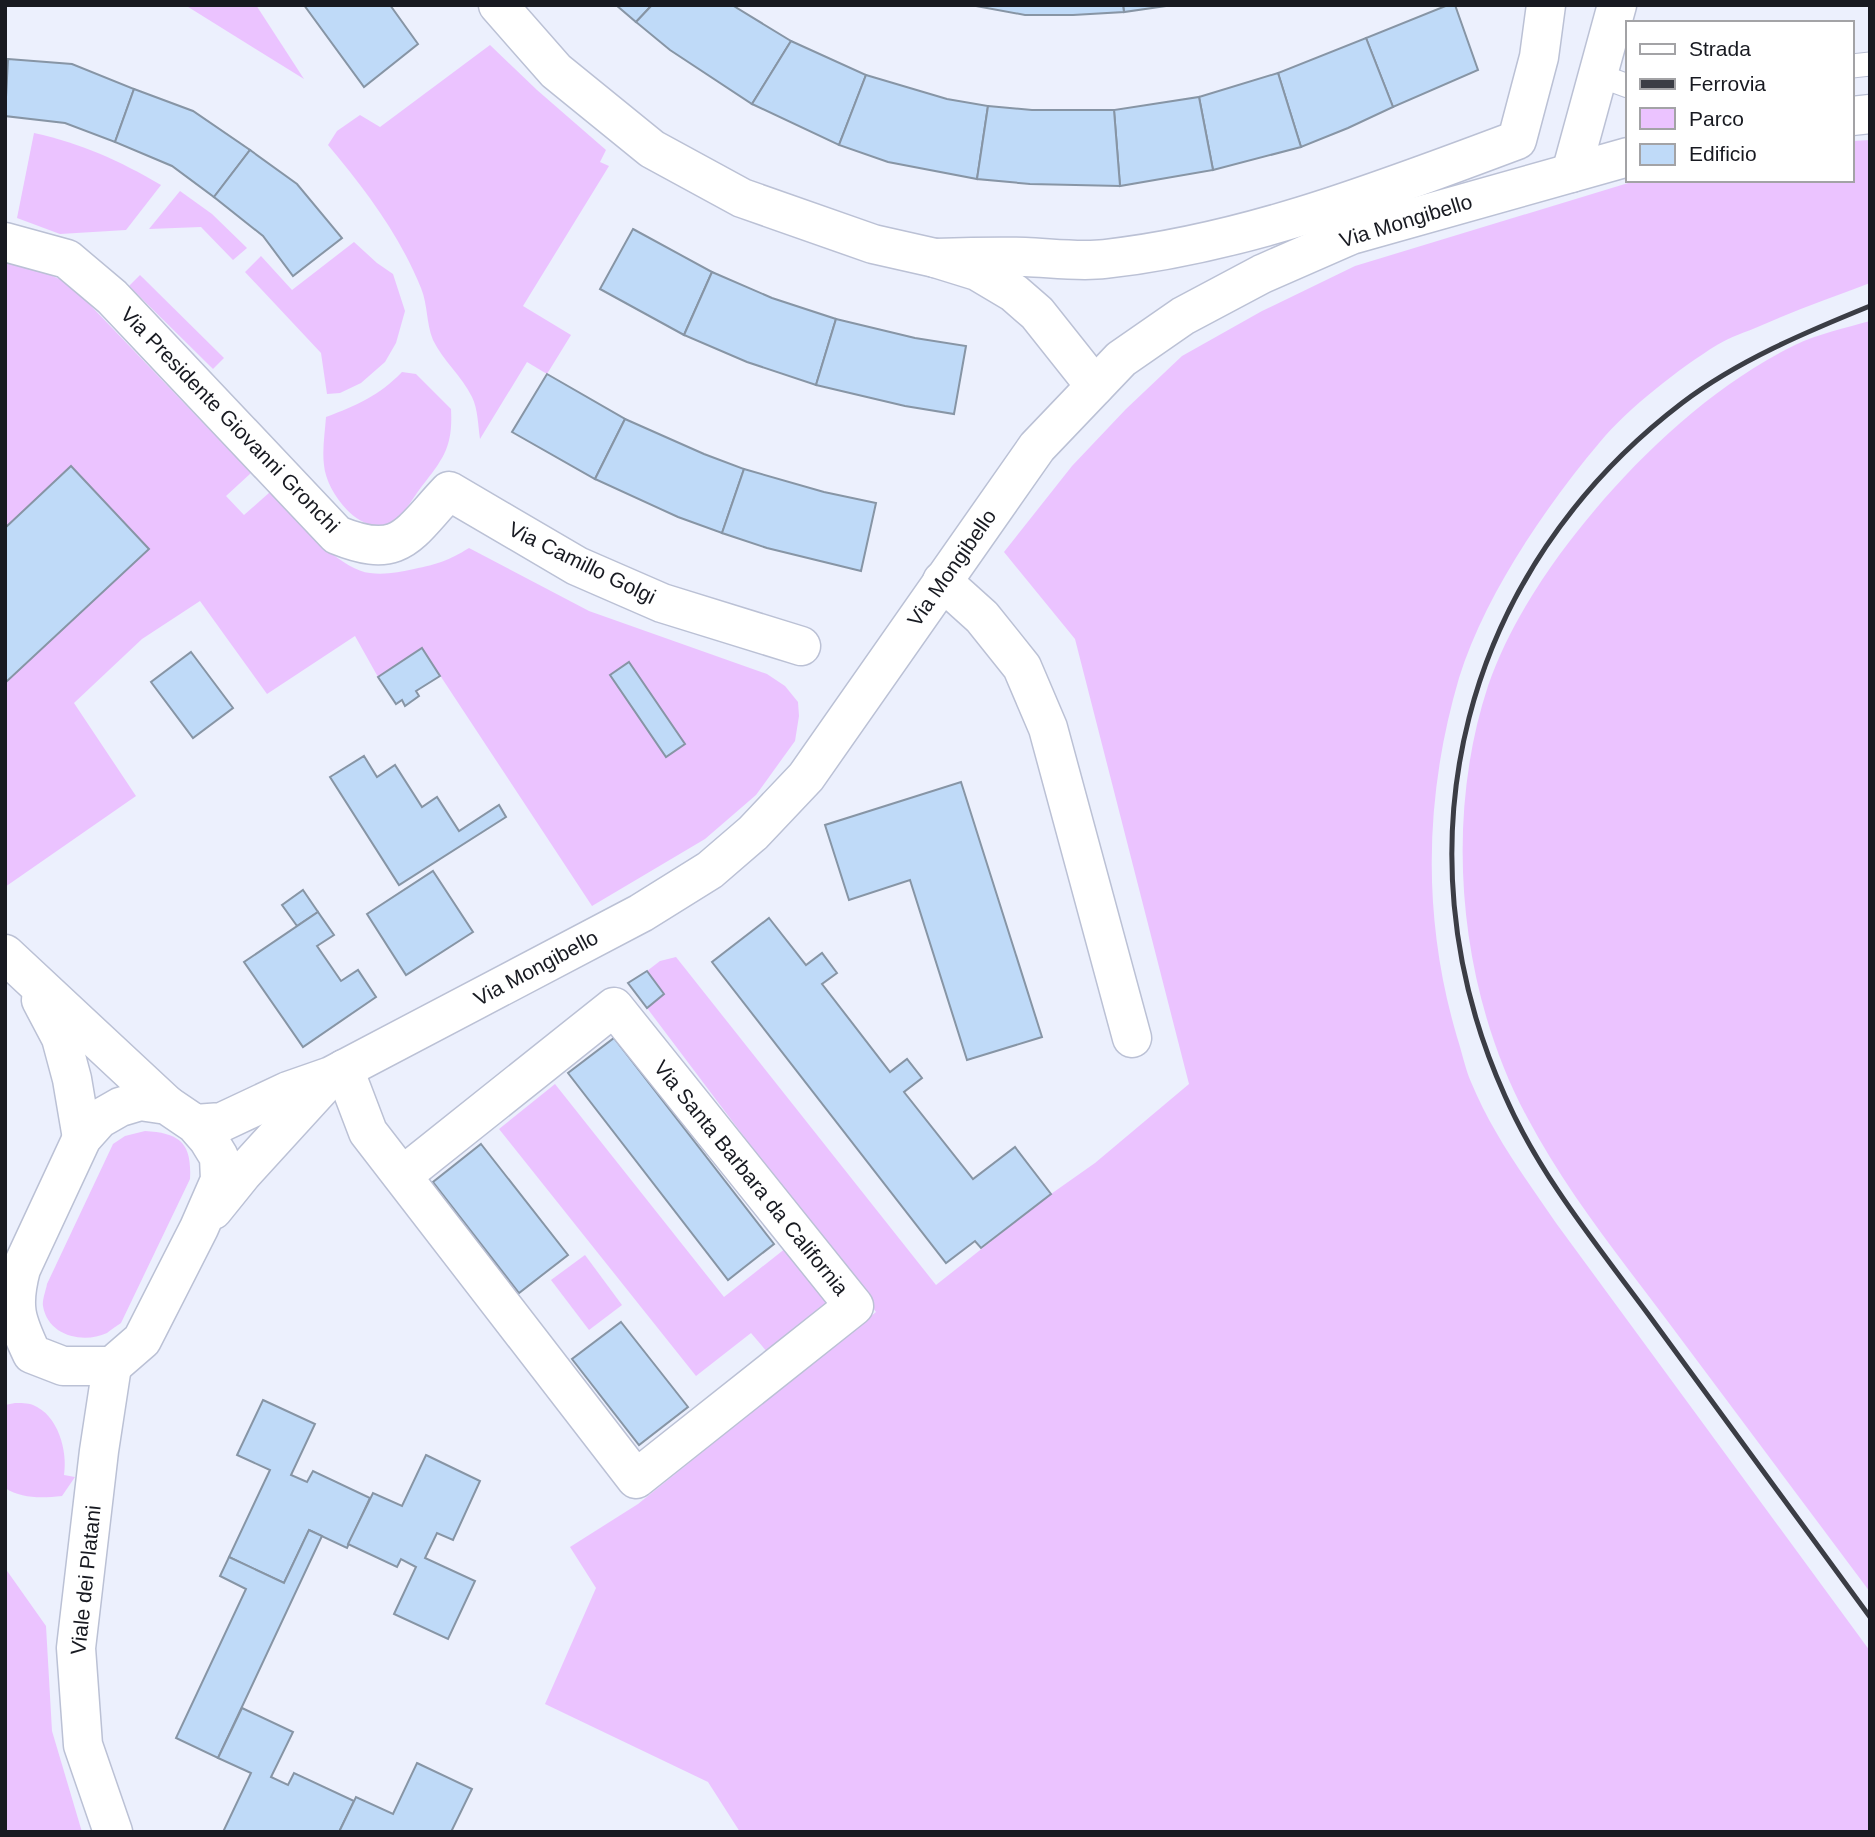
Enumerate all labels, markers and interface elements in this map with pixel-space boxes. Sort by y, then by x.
legend [1626,21,1854,182]
text: Strada [1689,37,1751,60]
text: Ferrovia [1689,72,1766,95]
text: Parco [1689,107,1744,130]
text: Edificio [1689,142,1757,165]
street label: Via Mongibello [1337,189,1475,252]
street label: Via Presidente Giovanni Gronchi [116,302,344,537]
street label: Via Mongibello [903,505,1000,631]
street label: Via Camillo Golgi [505,517,659,608]
street label: Via Mongibello [470,925,602,1010]
street label: Via Santa Barbara da California [650,1056,853,1300]
street label: Viale dei Platani [66,1504,105,1656]

